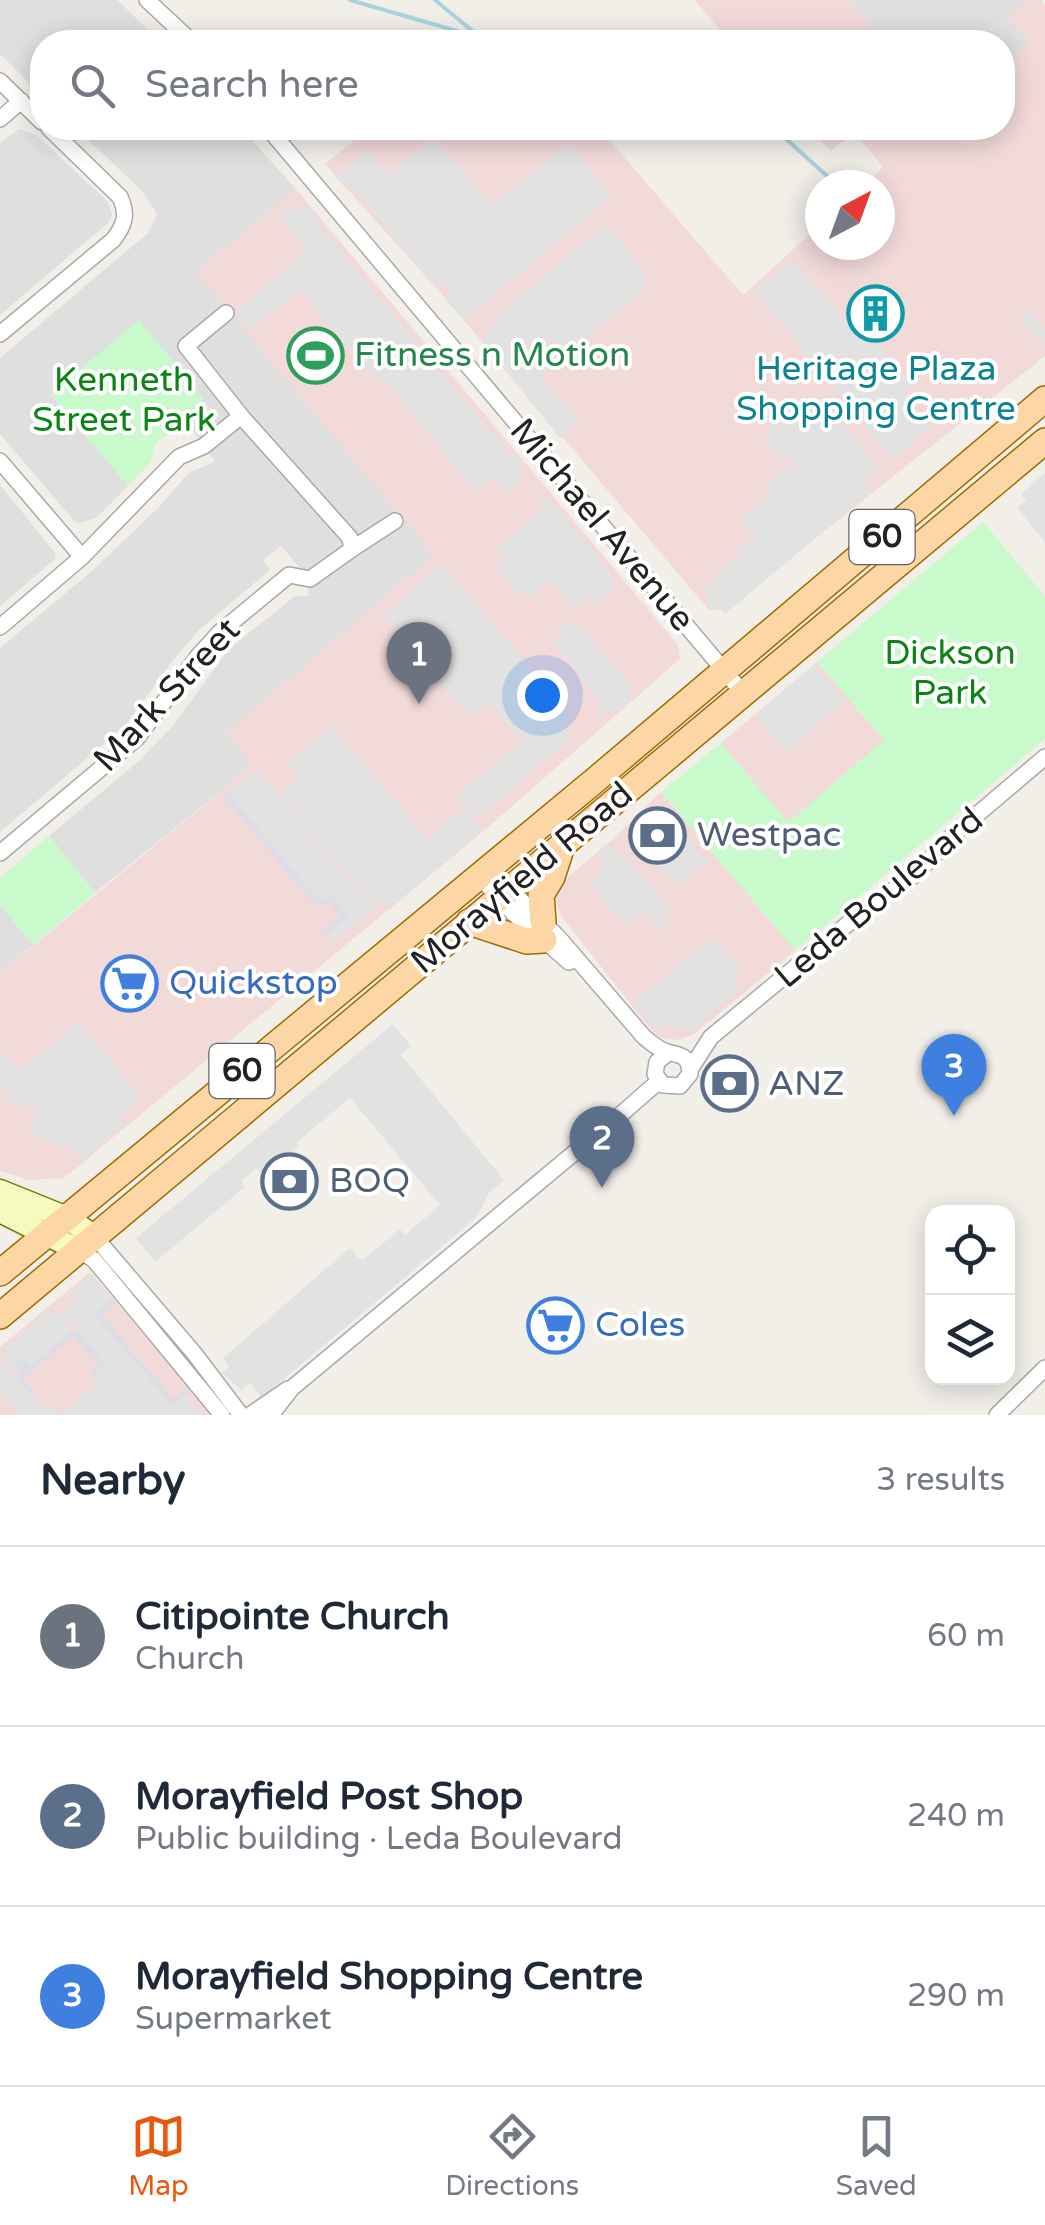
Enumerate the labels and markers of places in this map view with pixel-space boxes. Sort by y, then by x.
building icon: Heritage Plaza Shopping Centre [846,283,906,343]
sports icon: Fitness n Motion [285,325,345,385]
place label: Fitness n Motion [354,334,630,376]
place label: Heritage Plaza Shopping Centre [736,348,1016,430]
pin: 1 [386,622,452,704]
bank icon: Westpac [628,805,688,865]
place label: Westpac [697,814,841,856]
supermarket icon: Quickstop [100,953,160,1013]
place label: Quickstop [169,962,338,1004]
pin: 3 [922,1034,986,1116]
bank icon: ANZ [699,1054,759,1114]
place label: ANZ [768,1063,845,1105]
pin: 2 [570,1106,634,1188]
bank icon: BOQ [260,1151,320,1211]
place label: BOQ [329,1160,410,1202]
supermarket icon: Coles [526,1295,586,1355]
place label: Coles [595,1304,685,1346]

